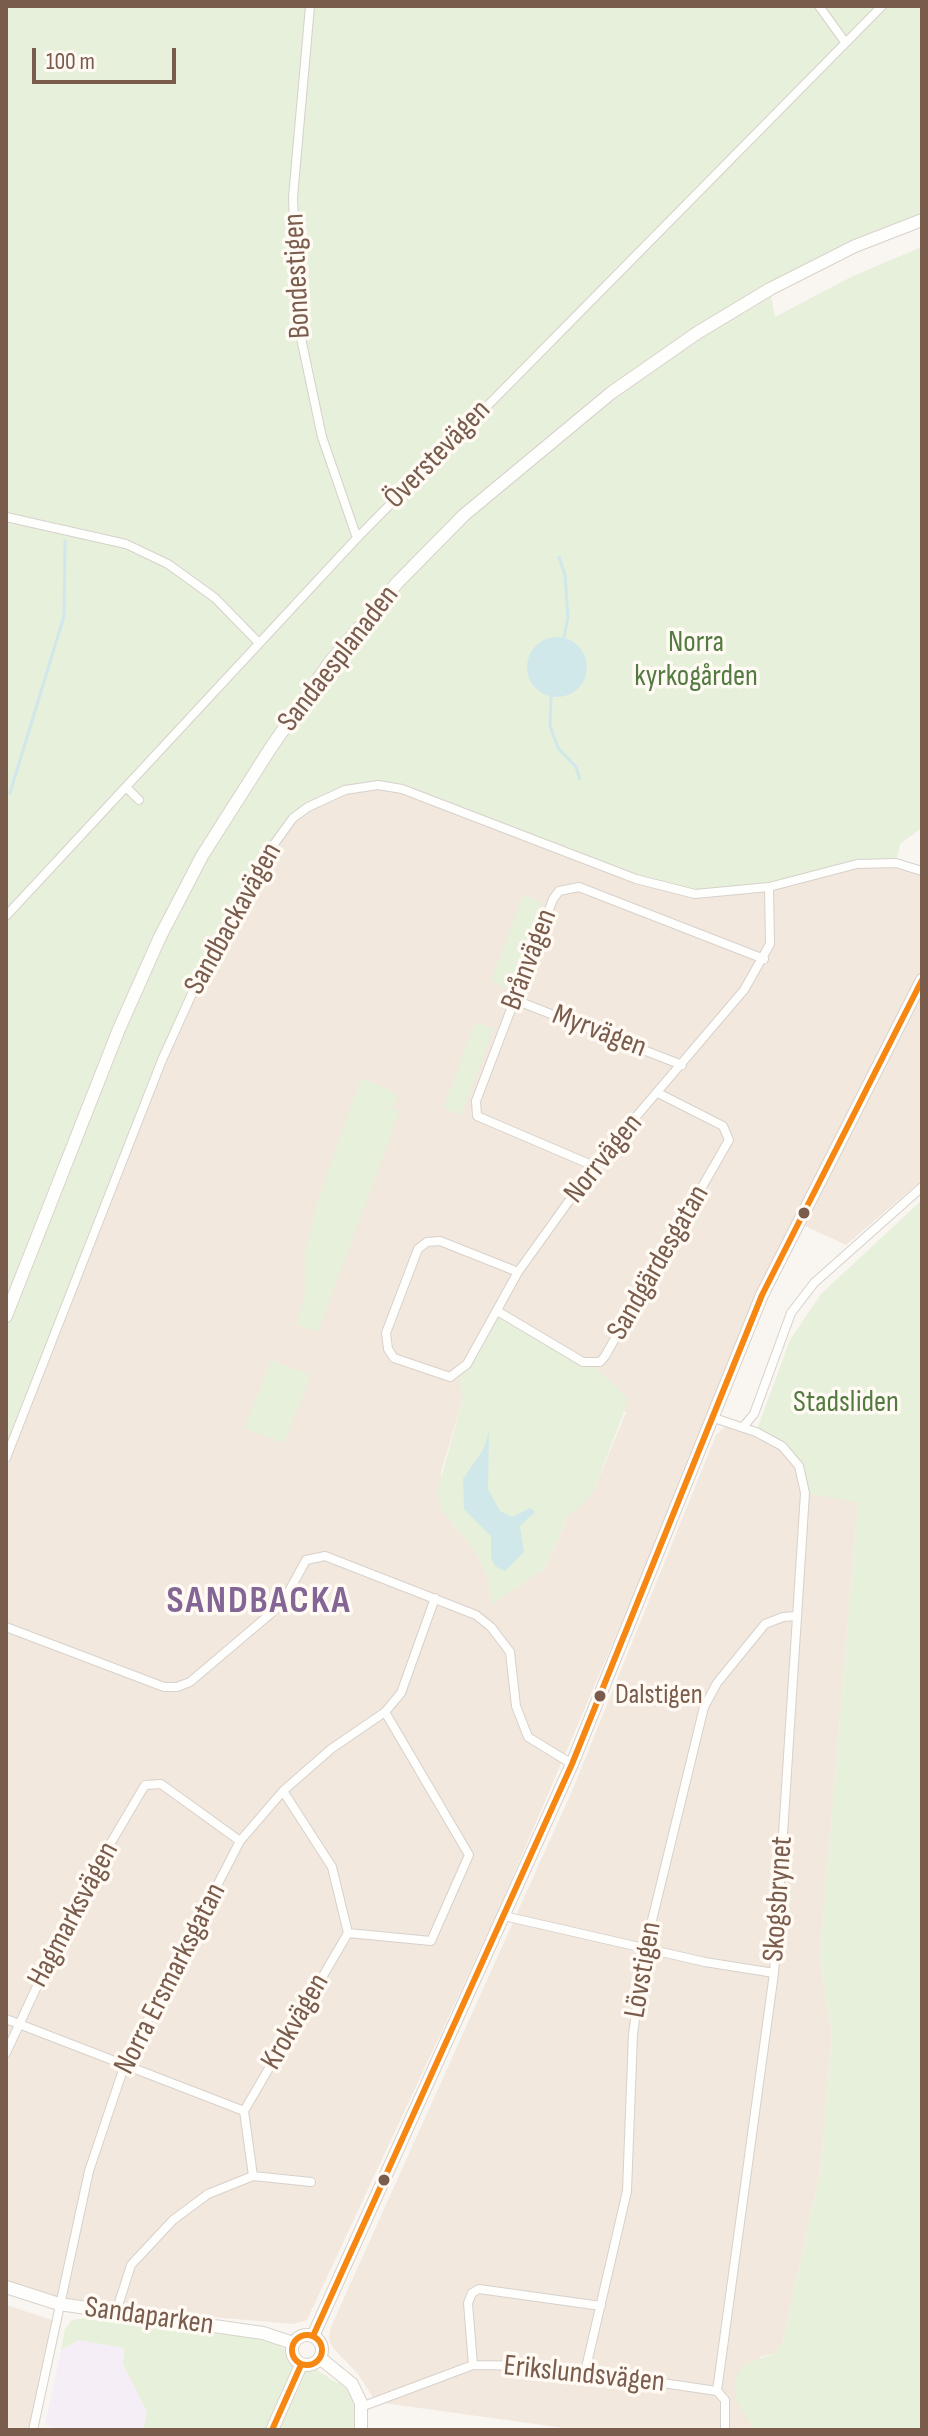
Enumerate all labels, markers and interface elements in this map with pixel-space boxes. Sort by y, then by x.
scale bar [36,32,180,82]
text: 100 m [46,47,95,76]
street label: Bondestigen [277,212,319,340]
street label: Överstevägen [377,393,499,517]
street label: Sandaesplanaden [271,579,407,739]
park label: Norra kyrkogården [634,625,758,696]
street label: Sandbackavägen [178,837,290,1001]
street label: Brånvägen [494,904,566,1016]
street label: Myrvägen [547,998,651,1066]
street label: Norrvägen [557,1107,651,1211]
street label: Sandgärdesgatan [600,1179,718,1347]
unlabelled marker [796,1205,812,1221]
park label: Stadsliden [793,1385,899,1421]
district label: SANDBACKA [166,1579,352,1625]
place label: Dalstigen [615,1679,703,1713]
marker: Dalstigen [592,1688,608,1704]
street label: Skogsbrynet [757,1835,801,1963]
street label: Hagmarksvägen [21,1836,127,1994]
street label: Norra Ersmarksgatan [107,1877,235,2081]
street label: Lövstigen [618,1919,670,2021]
street label: Krokvägen [254,1968,338,2076]
unlabelled marker [376,2172,392,2188]
street label: Sandaparken [82,2290,216,2344]
street label: Erikslundsvägen [502,2349,666,2401]

